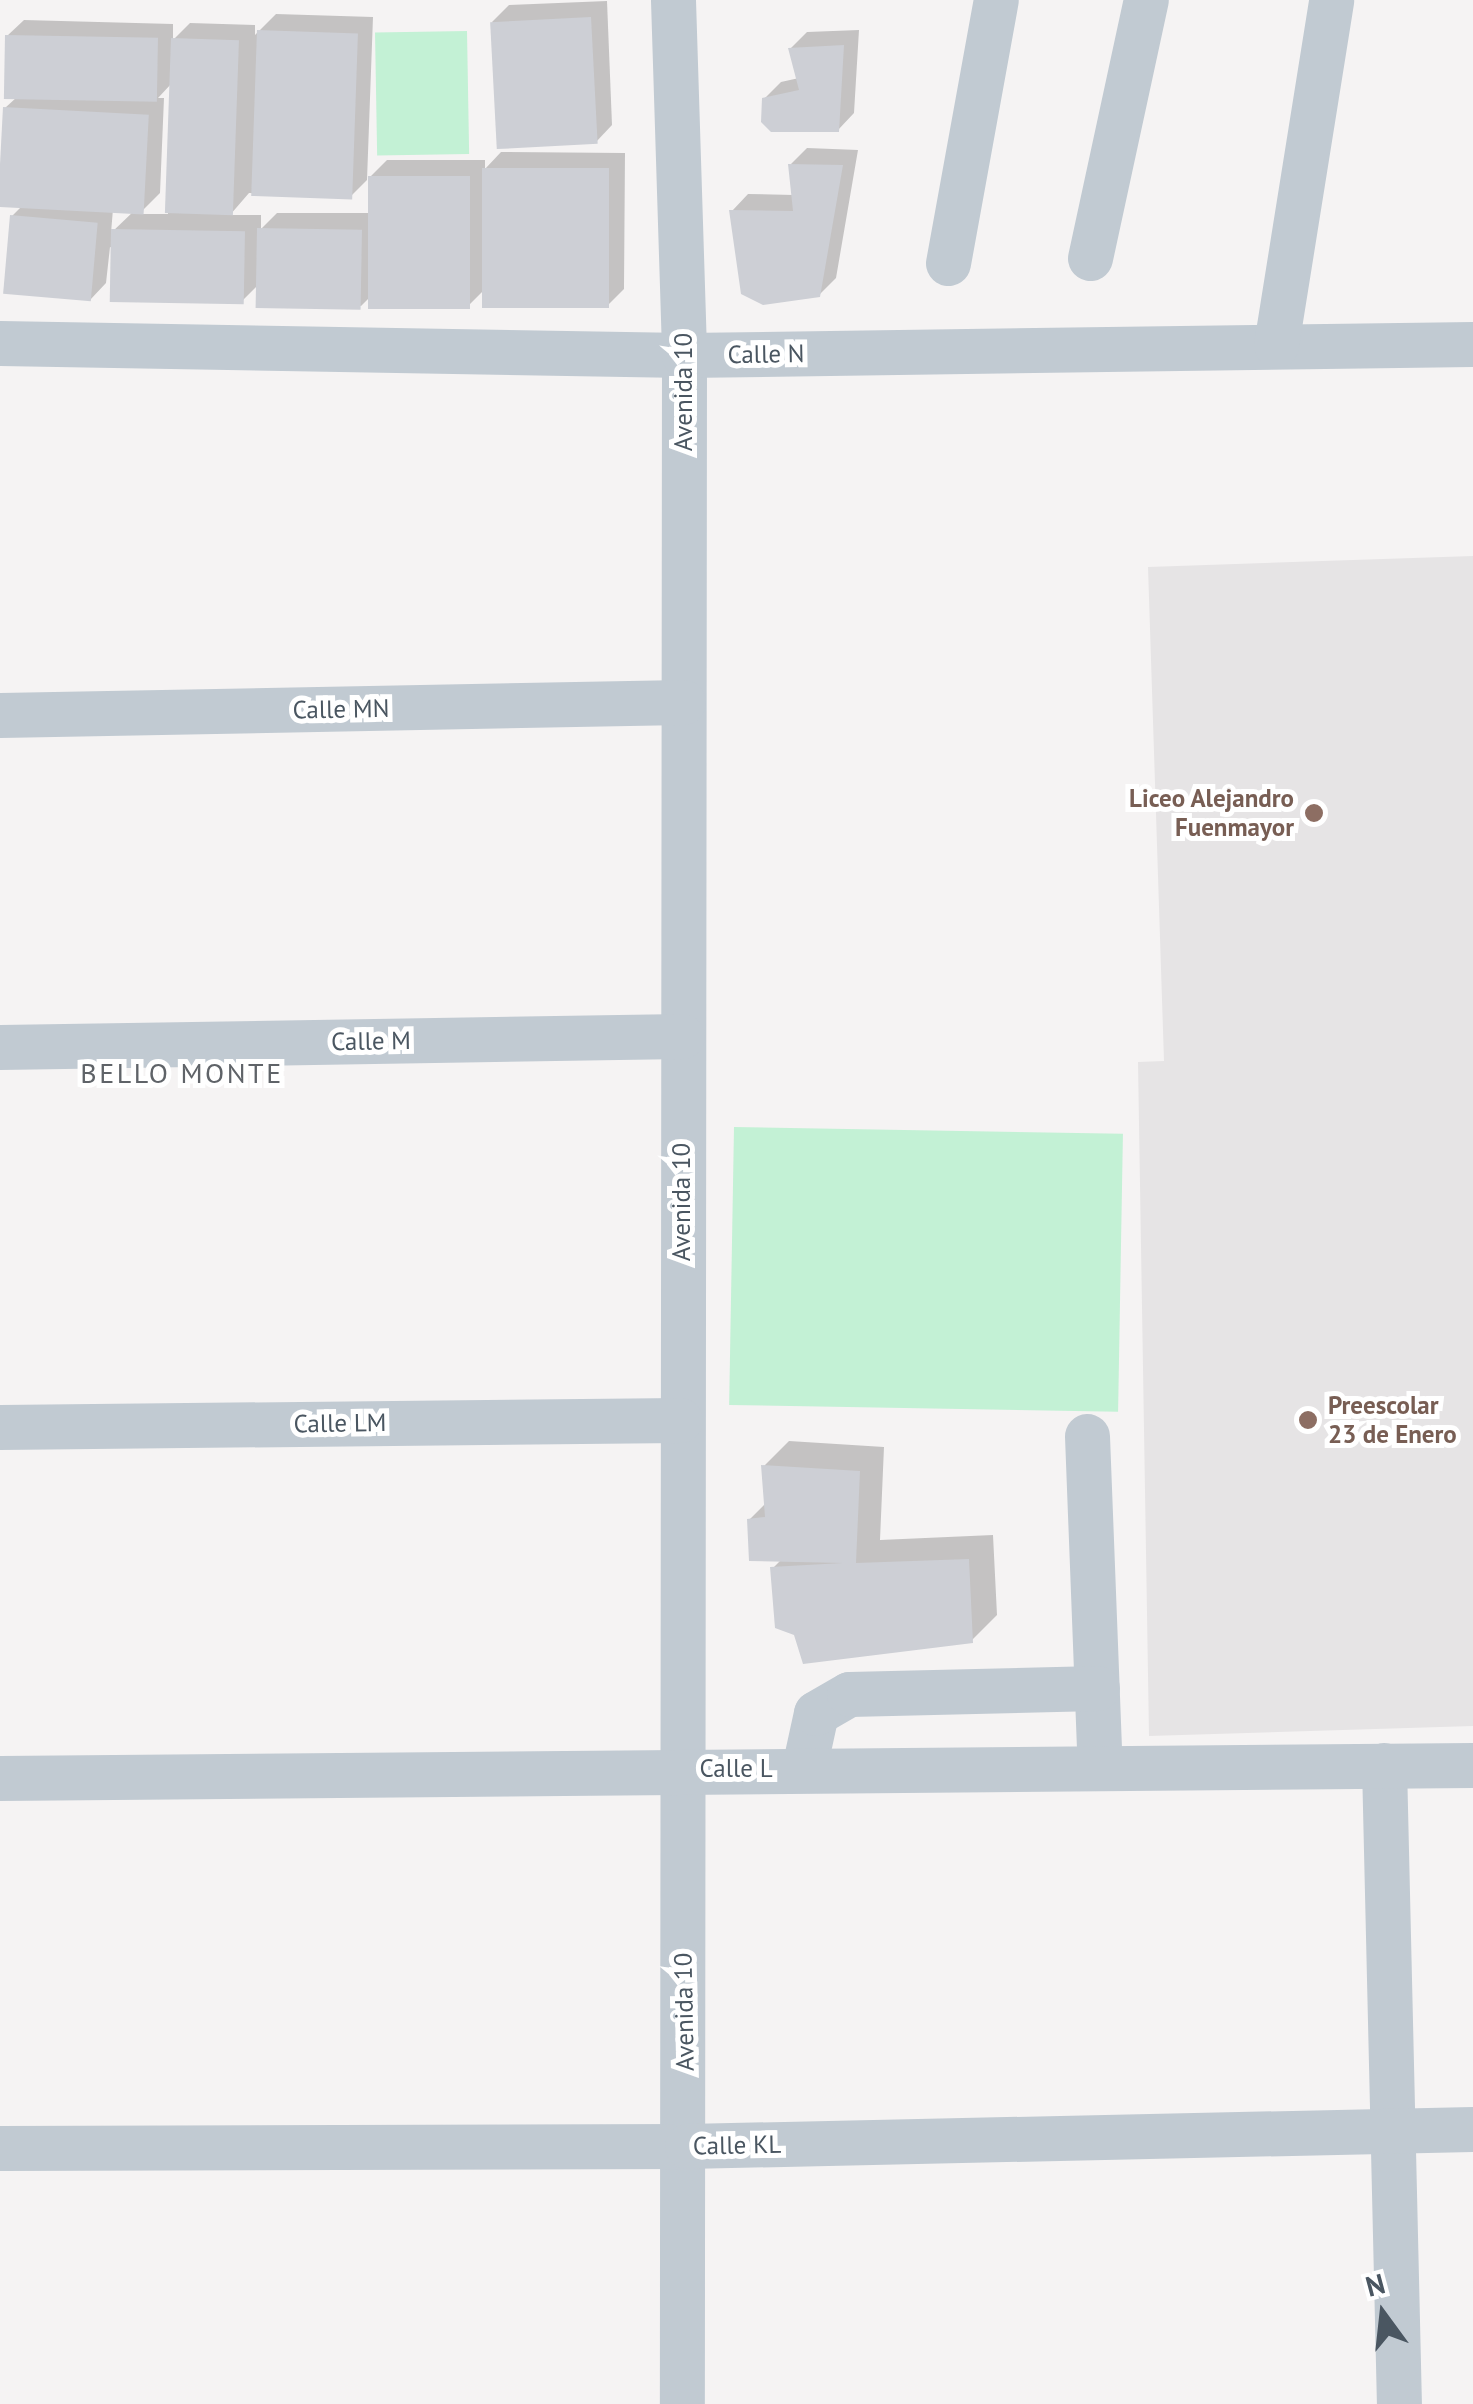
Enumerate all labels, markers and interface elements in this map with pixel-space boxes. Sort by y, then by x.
street label: Avenida 10 [668,333,698,451]
street label: Calle N [727,338,805,370]
street label: Calle MN [292,693,390,725]
place label: Liceo Alejandro Fuenmayor [1128,784,1294,843]
marker: Liceo Alejandro Fuenmayor [1303,802,1325,824]
street label: Calle M [331,1025,411,1057]
district label: BELLO MONTE [80,1056,284,1090]
street label: Avenida 10 [666,1143,696,1261]
place label: Preescolar 23 de Enero [1328,1391,1457,1450]
street label: Calle LM [293,1407,387,1439]
marker: Preescolar 23 de Enero [1297,1409,1319,1431]
street label: Calle L [699,1753,773,1783]
street label: Avenida 10 [668,1953,700,2071]
street label: Calle KL [693,2129,781,2161]
north arrow [1333,2264,1433,2364]
text: N [1361,2264,1389,2305]

